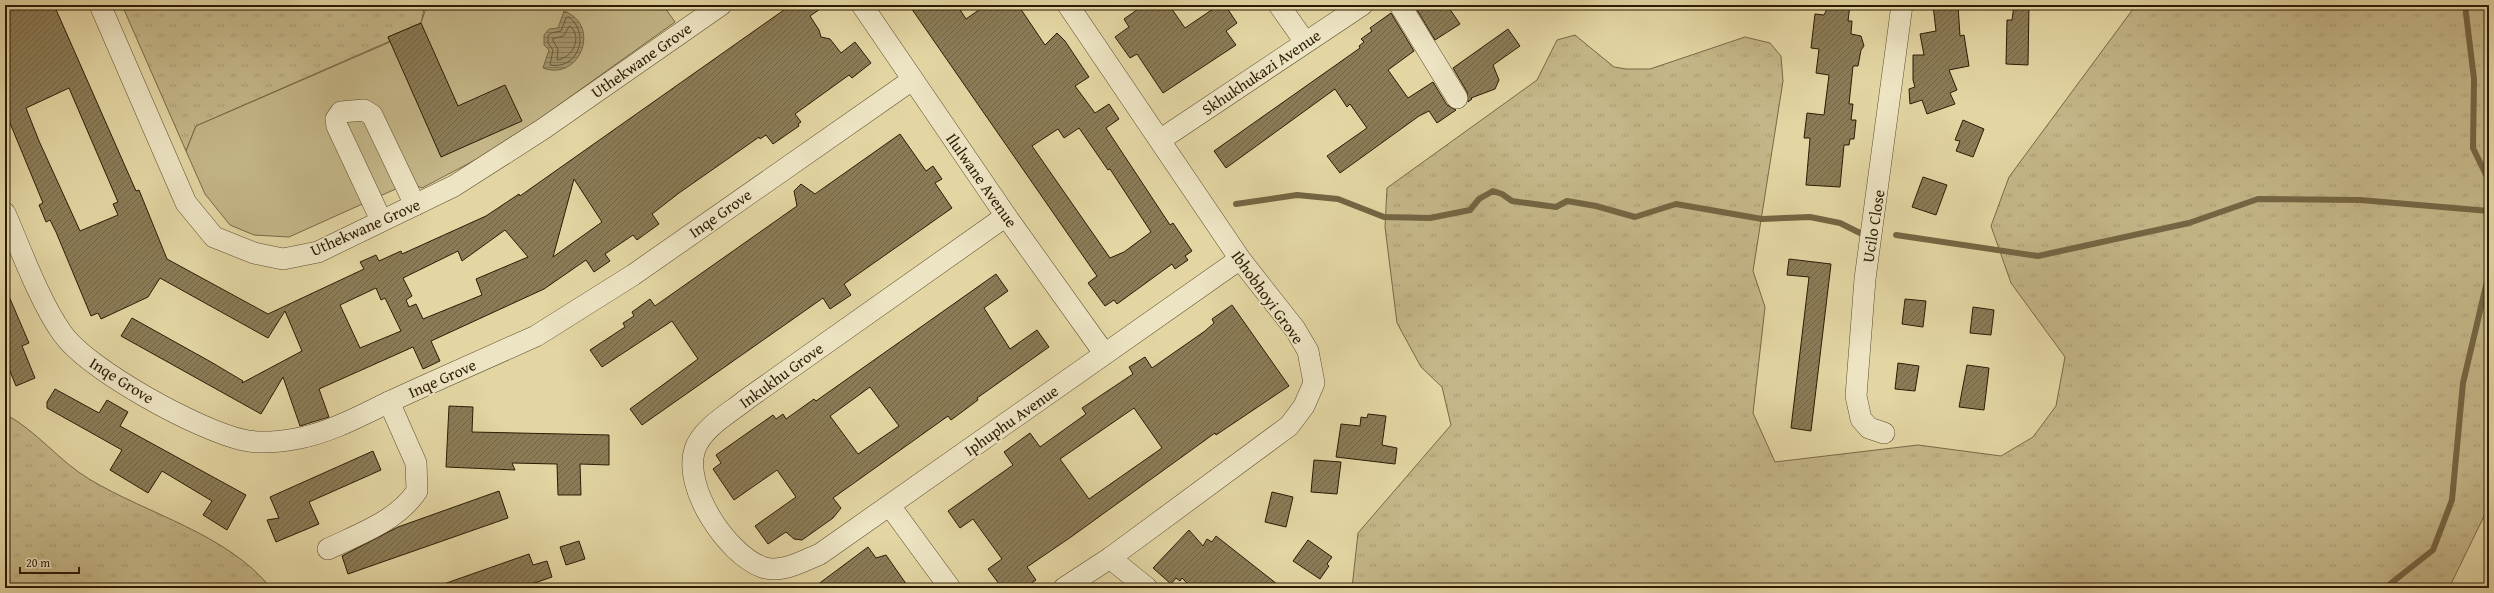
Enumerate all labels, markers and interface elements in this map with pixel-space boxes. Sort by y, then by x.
street label: Uthekwane Grove [586,16,696,104]
street label: Skhukhukazi Avenue [1197,23,1325,121]
street label: Ilulwane Avenue [941,128,1023,232]
street label: Inqe Grove [684,182,756,244]
street label: Ucilo Close [1855,188,1891,264]
street label: Uthekwane Grove [306,192,424,262]
street label: Ibhobhoyi Grove [1226,245,1310,349]
street label: Inkukhu Grove [734,336,828,414]
street label: Inqe Grove [85,351,159,409]
street label: Inqe Grove [404,352,480,404]
street label: Iphuphu Avenue [959,379,1063,461]
scale bar [20,549,79,575]
text: 20 m [26,554,50,571]

